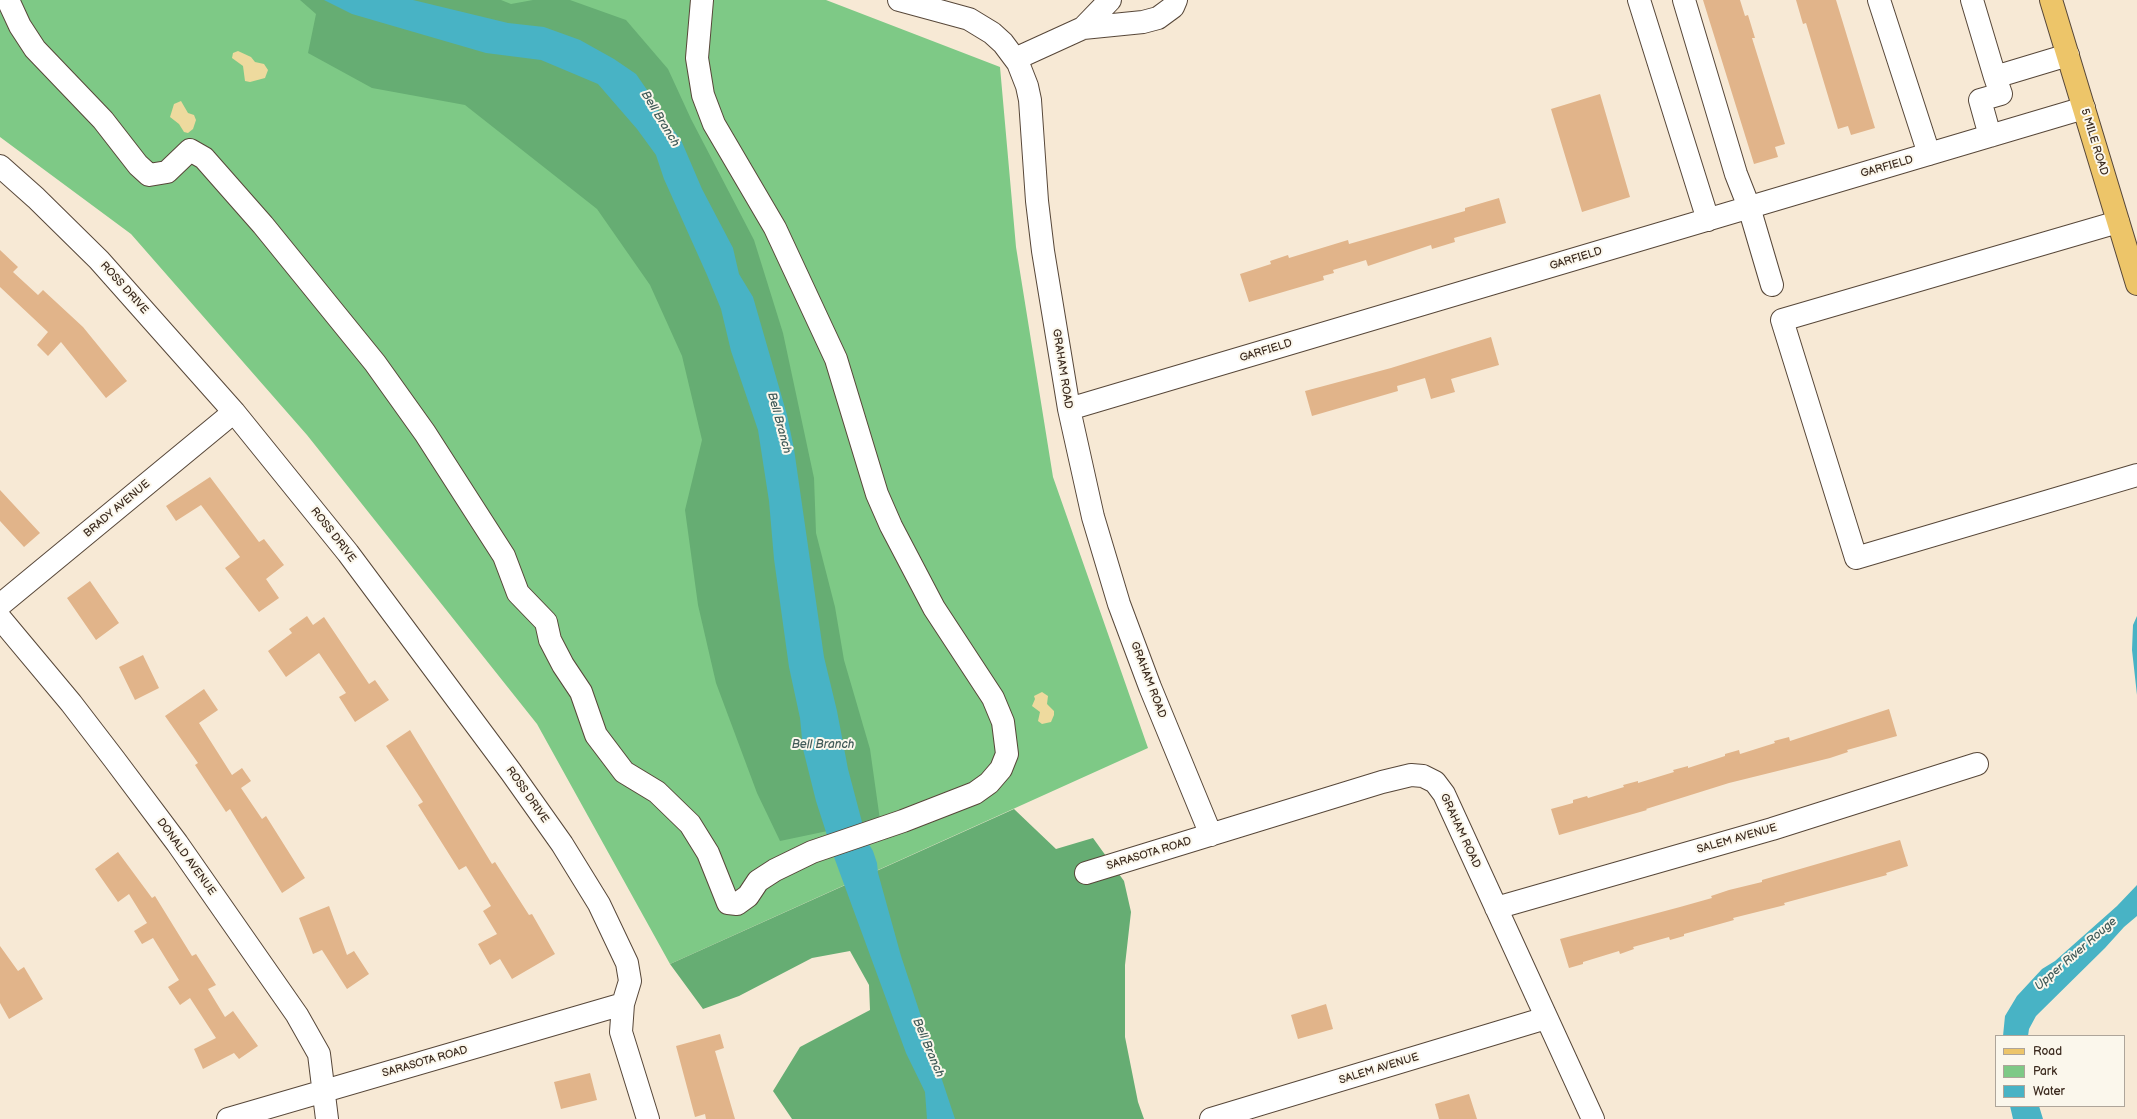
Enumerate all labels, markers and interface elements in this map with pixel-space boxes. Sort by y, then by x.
water label: Bell Branch [638,88,682,150]
street label: 5 MILE ROAD [2078,107,2110,177]
street label: GARFIELD [1859,153,1915,181]
street label: GARFIELD [1548,245,1604,273]
street label: ROSS DRIVE [97,259,151,317]
street label: GRAHAM ROAD [1049,328,1075,410]
street label: GARFIELD [1238,337,1294,365]
water label: Bell Branch [764,391,794,455]
street label: BRADY AVENUE [81,477,153,541]
street label: ROSS DRIVE [308,505,358,565]
street label: GRAHAM ROAD [1127,640,1169,720]
water label: Bell Branch [792,738,854,752]
street label: ROSS DRIVE [503,764,551,826]
street label: GRAHAM ROAD [1437,792,1483,870]
street label: DONALD AVENUE [154,816,218,898]
street label: SALEM AVENUE [1695,821,1779,857]
street label: SARASOTA ROAD [1105,835,1193,873]
water label: Upper River Rouge [2032,914,2120,994]
water label: Bell Branch [909,1016,947,1080]
legend [1995,1035,2125,1107]
street label: SARASOTA ROAD [381,1044,469,1080]
text: Road [2033,1044,2062,1059]
street label: SALEM AVENUE [1337,1051,1421,1087]
text: Park [2033,1064,2057,1079]
text: Water [2033,1084,2065,1099]

